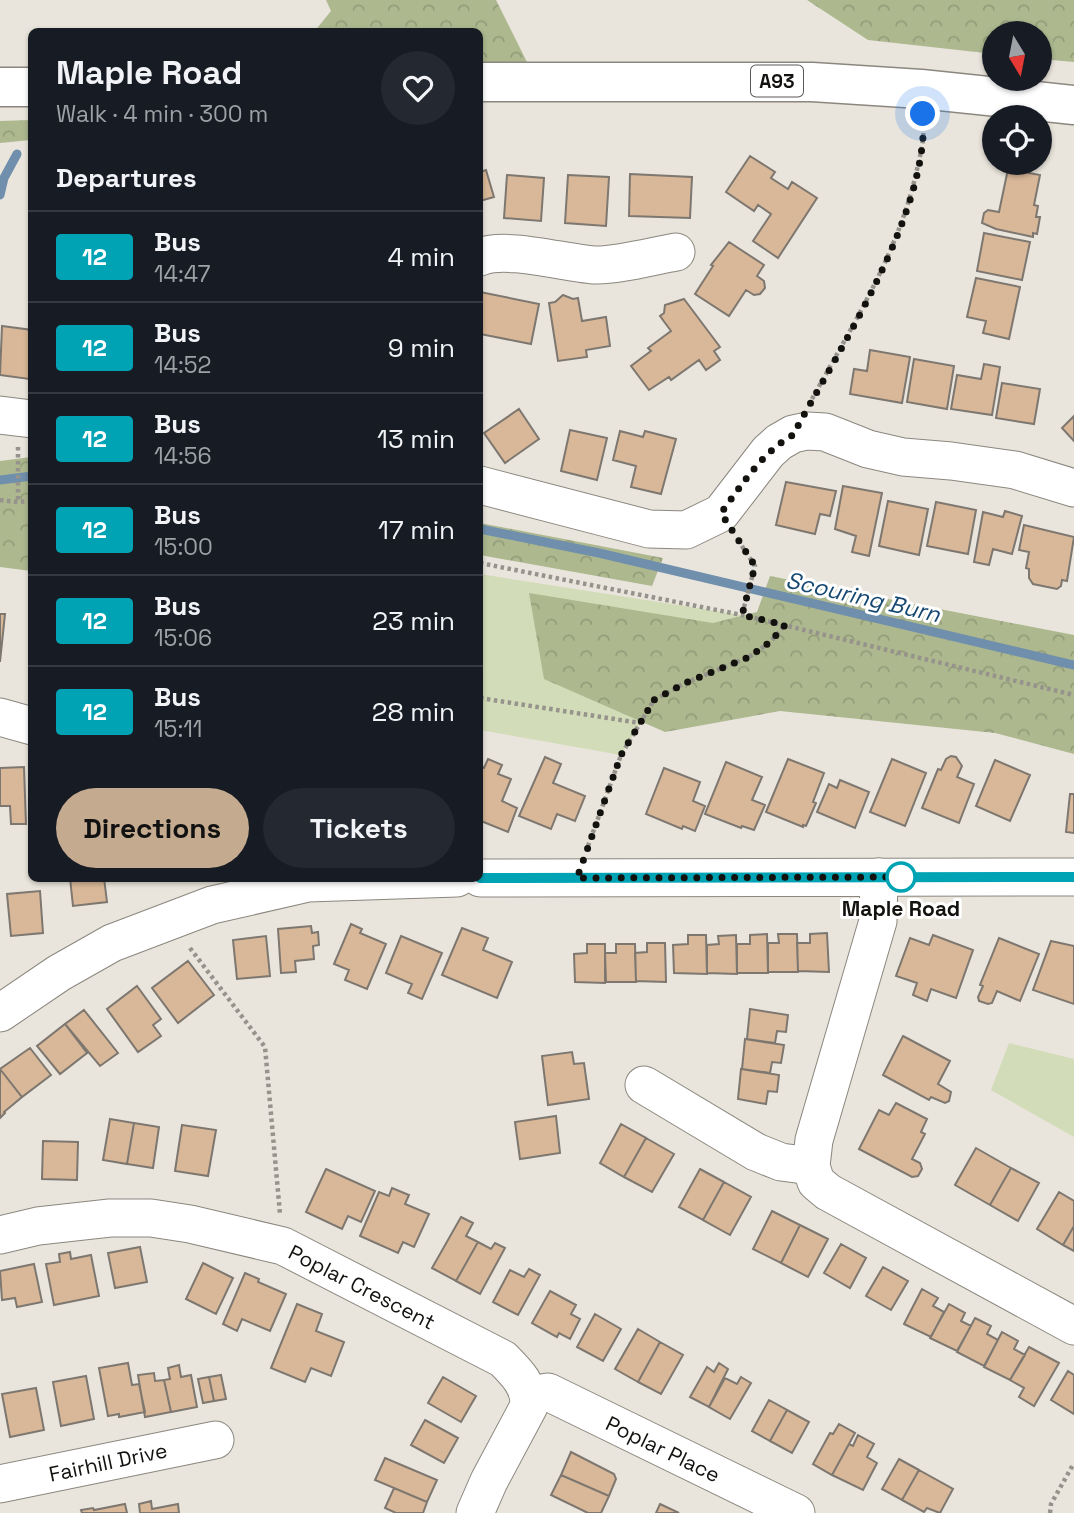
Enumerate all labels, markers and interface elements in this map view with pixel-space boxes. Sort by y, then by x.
north arrow [982,21,1052,91]
map controls [982,21,1052,175]
button: heart [381,51,455,125]
text: Maple Road [56,52,242,94]
road number: A93 [751,66,803,96]
your location [905,96,940,131]
text: Walk · 4 min · 300 m [56,99,268,129]
button: locate [982,105,1052,175]
text: Departures [56,161,197,195]
text: Bus [154,225,201,259]
text: 4 min [387,240,455,274]
text: 12 [82,241,107,272]
text: 14:47 [154,259,210,289]
text: Bus [154,316,201,350]
text: 9 min [388,331,455,365]
text: 12 [82,332,107,363]
text: 14:52 [154,350,211,380]
text: Bus [154,407,201,441]
text: 13 min [377,422,455,456]
text: 12 [82,423,107,454]
text: 14:56 [154,441,212,471]
text: Bus [154,498,201,532]
text: 17 min [378,513,455,547]
text: 12 [82,514,107,545]
text: 15:00 [154,532,213,562]
water label: Scouring Burn [783,565,944,630]
text: Bus [154,589,201,623]
text: 23 min [372,604,455,638]
text: 12 [82,605,107,636]
text: 15:06 [154,623,212,653]
text: Bus [154,680,201,714]
text: 28 min [372,695,455,729]
text: 12 [82,696,107,727]
text: 15:11 [154,714,202,744]
button: Directions [56,788,249,868]
button: Tickets [263,788,455,868]
marker: Maple Road [886,862,916,892]
place label: Maple Road [842,895,960,922]
street label: Poplar Crescent [284,1238,440,1336]
street label: Poplar Place [601,1410,725,1488]
street label: Fairhill Drive [46,1436,170,1488]

